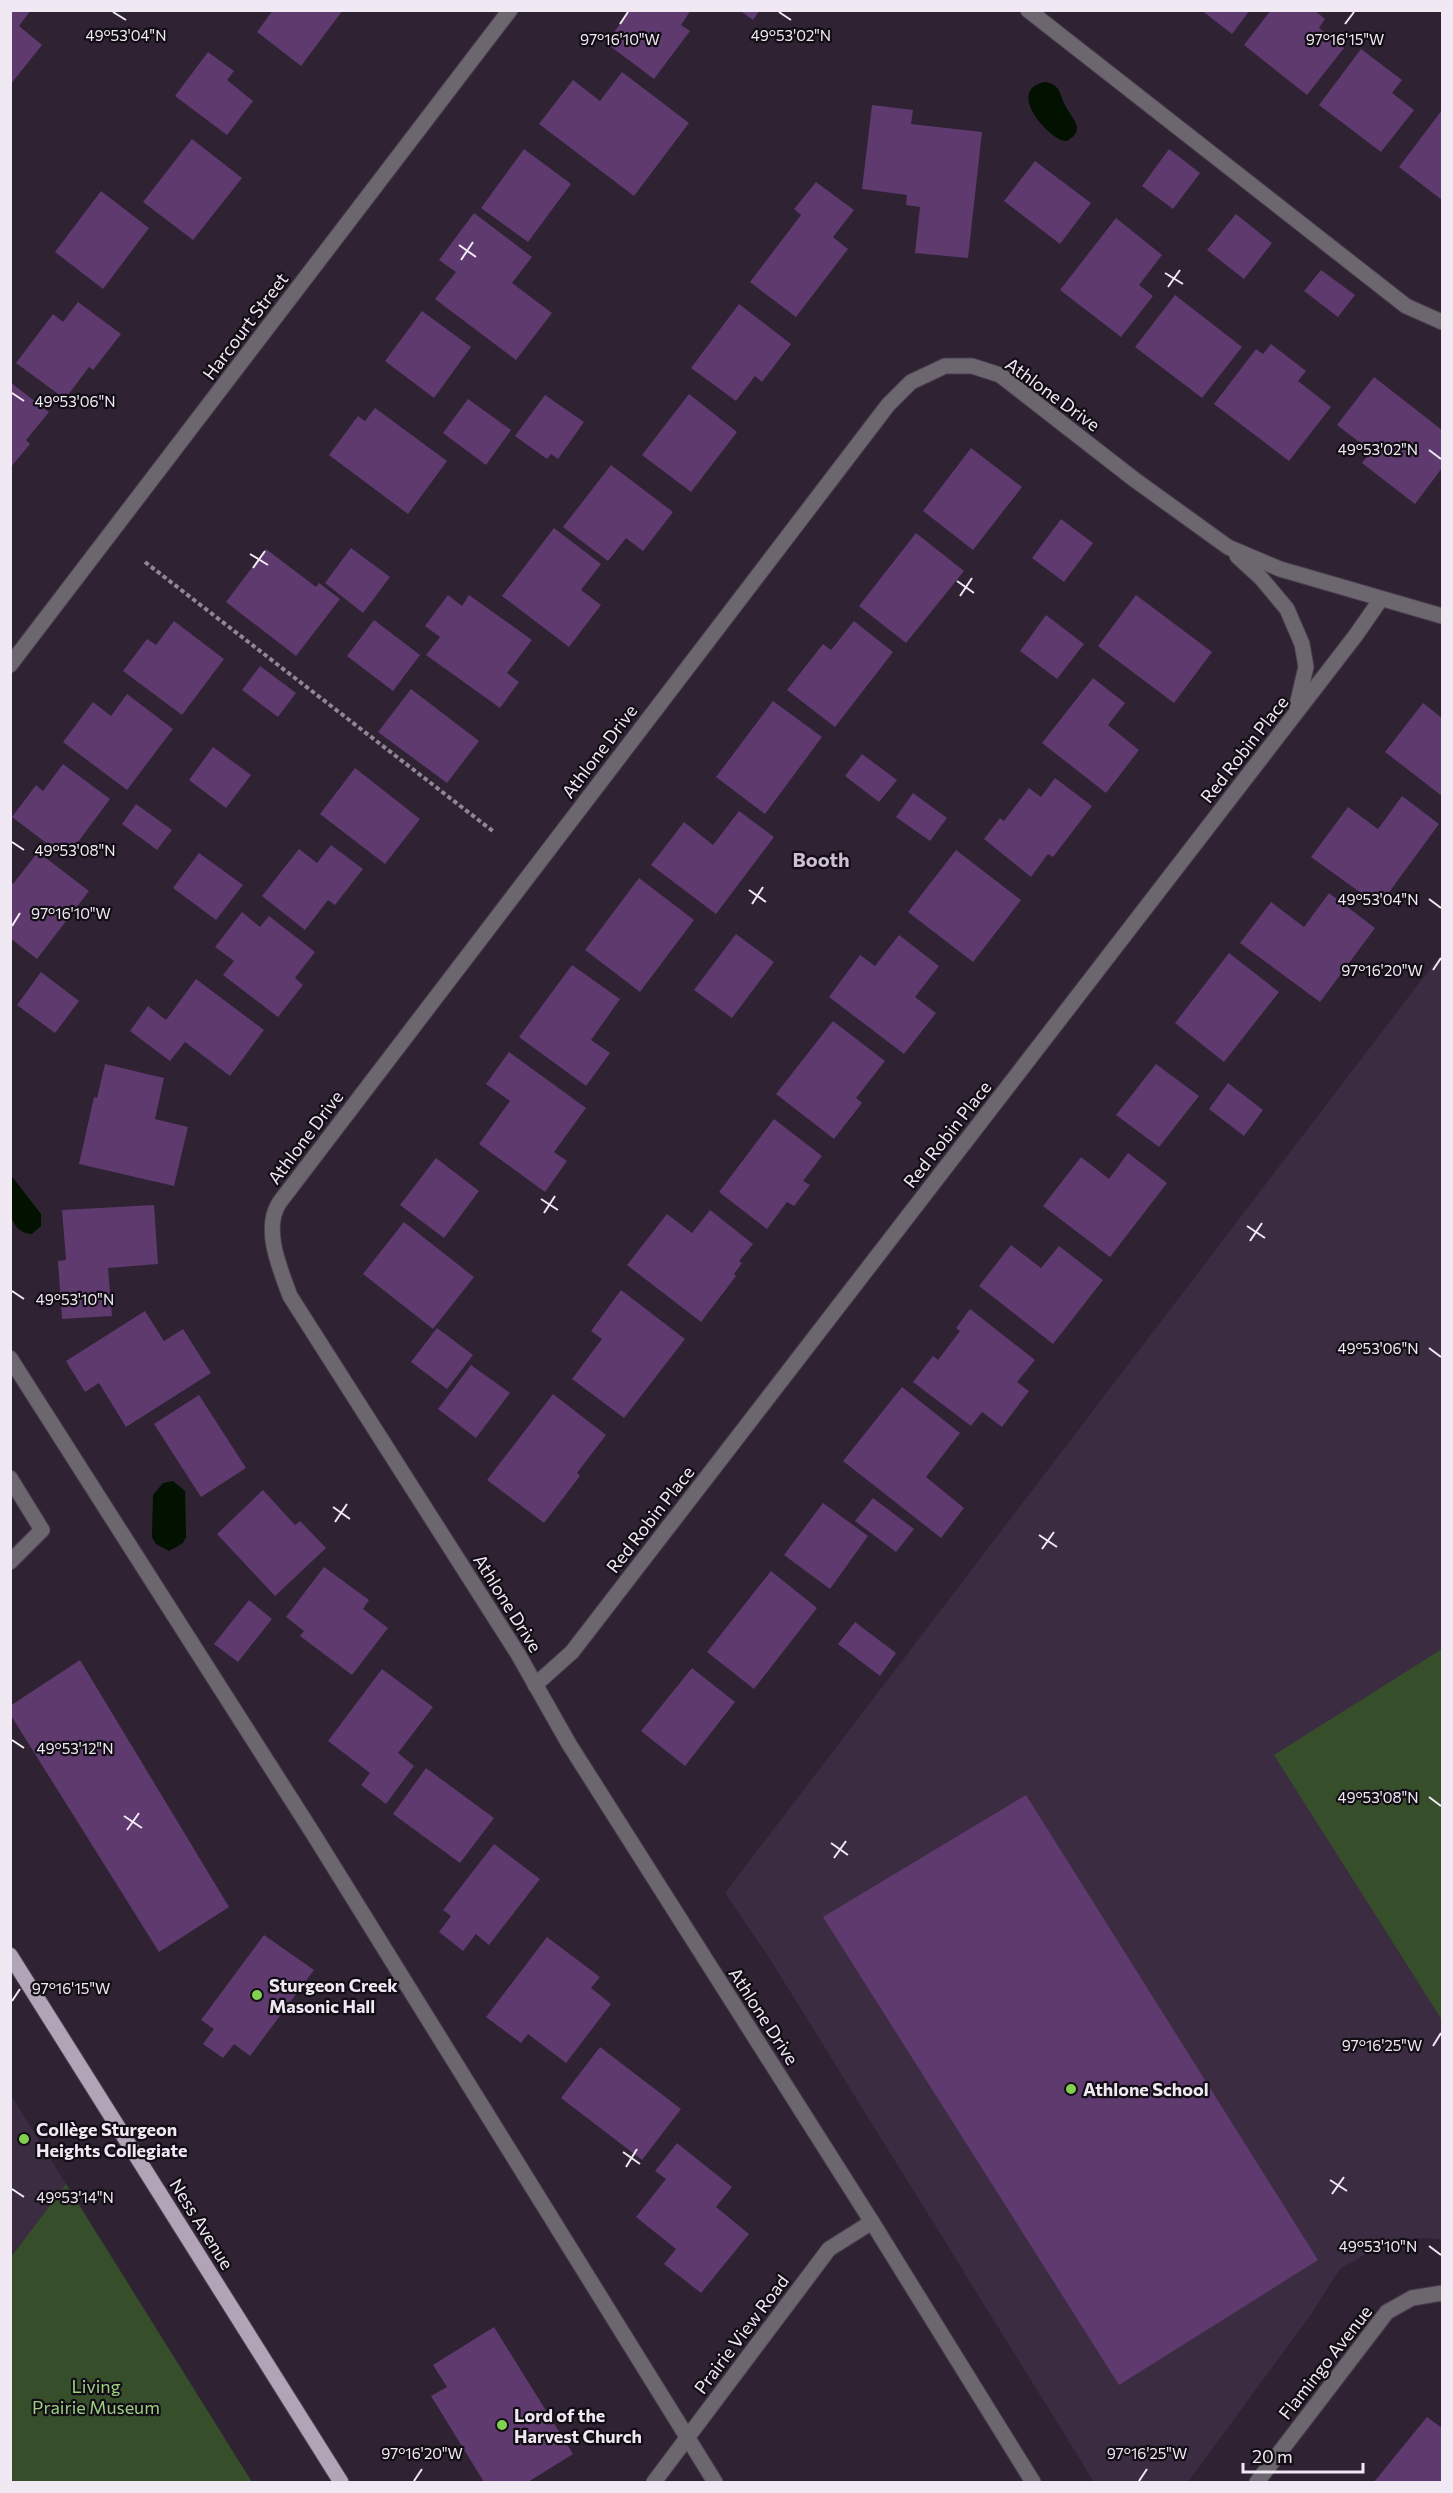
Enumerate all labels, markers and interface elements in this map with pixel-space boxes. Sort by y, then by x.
text: 49°53'04"N [85,26,167,44]
text: 49°53'02"N [751,26,831,44]
text: 97°16'10"W [580,30,660,48]
text: 97°16'15"W [1306,30,1384,48]
street label: Harcourt Street [198,268,292,384]
street label: Athlone Drive [1001,352,1105,436]
text: 49°53'06"N [34,392,116,410]
text: 49°53'02"N [1338,440,1418,458]
street label: Red Robin Place [1195,691,1293,807]
street label: Athlone Drive [557,700,641,802]
text: 49°53'08"N [34,841,116,859]
district label: Booth [792,847,850,871]
text: 49°53'04"N [1337,890,1419,908]
text: 97°16'10"W [31,904,111,922]
text: 97°16'20"W [1341,961,1423,979]
street label: Red Robin Place [898,1076,996,1192]
street label: Athlone Drive [263,1086,347,1188]
text: 49°53'10"N [36,1290,114,1308]
text: 49°53'06"N [1337,1339,1419,1357]
street label: Red Robin Place [601,1461,699,1577]
street label: Athlone Drive [469,1550,547,1656]
text: 49°53'12"N [37,1739,113,1757]
text: 49°53'08"N [1337,1788,1419,1806]
street label: Athlone Drive [724,1963,804,2069]
place label: Sturgeon Creek Masonic Hall [269,1974,398,2017]
text: 97°16'15"W [32,1979,110,1997]
marker: Sturgeon Creek Masonic Hall [250,1988,264,2002]
text: 97°16'25"W [1342,2036,1422,2054]
place label: Athlone School [1083,2078,1209,2100]
marker: Athlone School [1064,2082,1078,2096]
place label: Collège Sturgeon Heights Collegiate [36,2118,187,2161]
marker: Collège Sturgeon Heights Collegiate [17,2132,31,2146]
street label: Ness Avenue [165,2175,239,2273]
text: 49°53'14"N [36,2188,114,2206]
text: 49°53'10"N [1339,2237,1417,2255]
street label: Prairie View Road [689,2270,793,2398]
street label: Flamingo Avenue [1274,2301,1376,2423]
park label: Living Prairie Museum [32,2375,160,2418]
place label: Lord of the Harvest Church [514,2404,642,2447]
marker: Lord of the Harvest Church [495,2418,509,2432]
scale bar [1243,2436,1363,2474]
text: 97°16'20"W [381,2444,463,2462]
text: 97°16'25"W [1107,2444,1187,2462]
text: 20 m [1252,2445,1293,2467]

